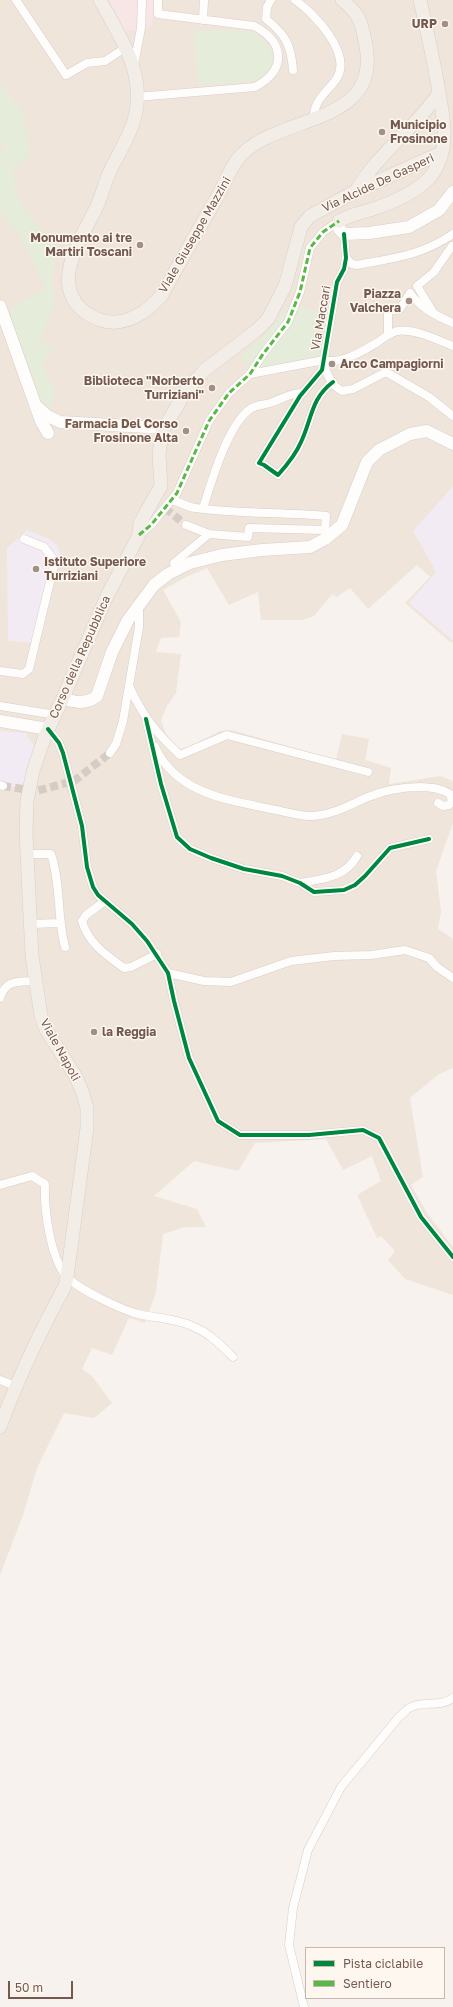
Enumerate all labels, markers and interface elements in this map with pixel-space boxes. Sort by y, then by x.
place label: URP [412,17,437,31]
marker: URP [440,19,450,29]
place label: Municipio Frosinone [390,118,448,146]
marker: Municipio Frosinone [377,127,387,137]
street label: Via Alcide De Gasperi [320,151,436,215]
street label: Viale Giuseppe Mazzini [156,174,234,296]
place label: Monumento ai tre Martiri Toscani [30,231,132,259]
marker: Monumento ai tre Martiri Toscani [135,240,145,250]
street label: Via Maccari [308,284,334,352]
place label: Piazza Valchera [350,287,401,315]
marker: Piazza Valchera [404,296,414,306]
place label: Arco Campagiorni [340,357,444,371]
marker: Arco Campagiorni [327,359,337,369]
place label: Biblioteca "Norberto Turriziani" [84,374,204,402]
marker: Biblioteca "Norberto Turriziani" [207,383,217,393]
place label: Farmacia Del Corso Frosinone Alta [65,417,178,445]
marker: Farmacia Del Corso Frosinone Alta [181,426,191,436]
place label: Istituto Superiore Turriziani [44,555,146,583]
marker: Istituto Superiore Turriziani [31,564,41,574]
street label: Corso della Repubblica [46,593,114,721]
street label: Viale Napoli [37,1016,83,1084]
place label: la Reggia [102,1025,156,1039]
marker: la Reggia [89,1027,99,1037]
legend [305,1947,445,1999]
text: Pista ciclabile [343,1956,423,1971]
scale bar [10,1973,75,1999]
text: Sentiero [343,1976,392,1991]
text: 50 m [15,1980,43,1995]

